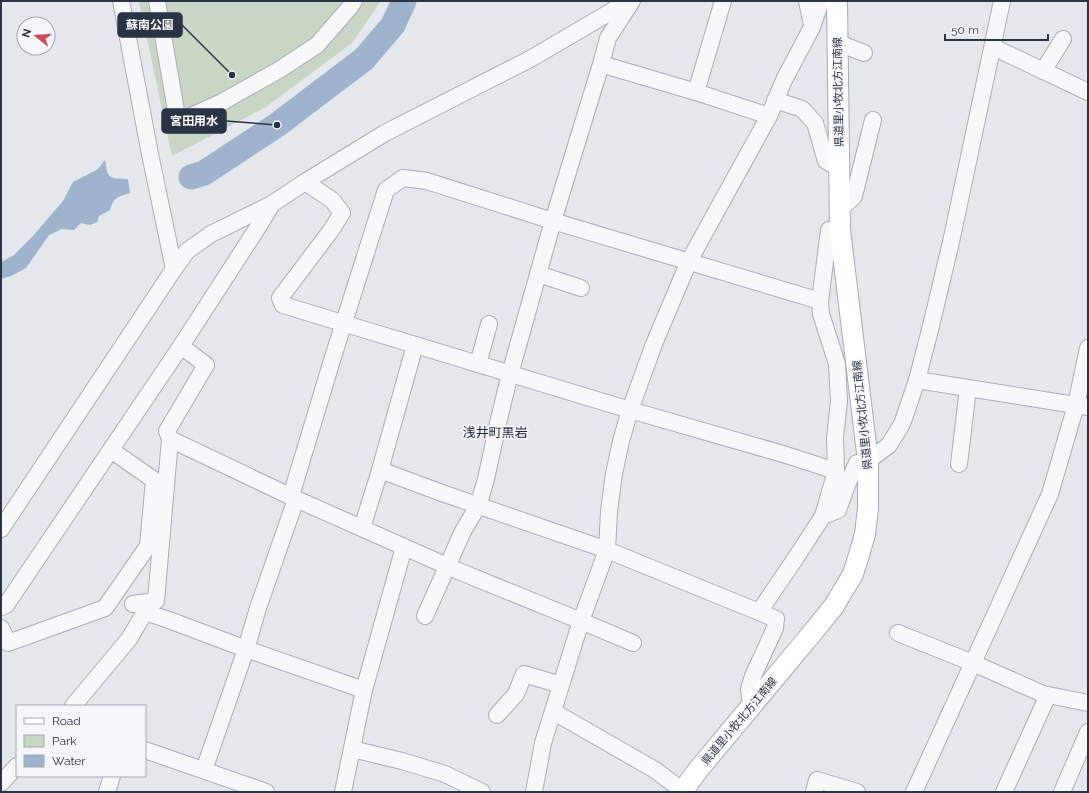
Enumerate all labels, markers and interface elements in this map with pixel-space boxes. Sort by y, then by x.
callout: 蘇南公園 [118,13,182,37]
north arrow [16,16,56,56]
scale bar [945,16,1048,42]
text: 蘇南公園 [126,18,174,32]
text: 50 m [951,23,979,37]
text: N [19,27,34,39]
street label: 県道里小牧北方江南線 [831,37,846,147]
callout: 宮田用水 [162,109,226,133]
text: 宮田用水 [170,114,218,128]
street label: 県道里小牧北方江南線 [850,360,875,470]
district label: 浅井町黒岩 [462,425,528,440]
street label: 県道里小牧北方江南線 [699,675,780,768]
legend [16,705,146,777]
text: Road [52,714,81,728]
text: Park [52,734,77,748]
text: Water [52,754,86,768]

